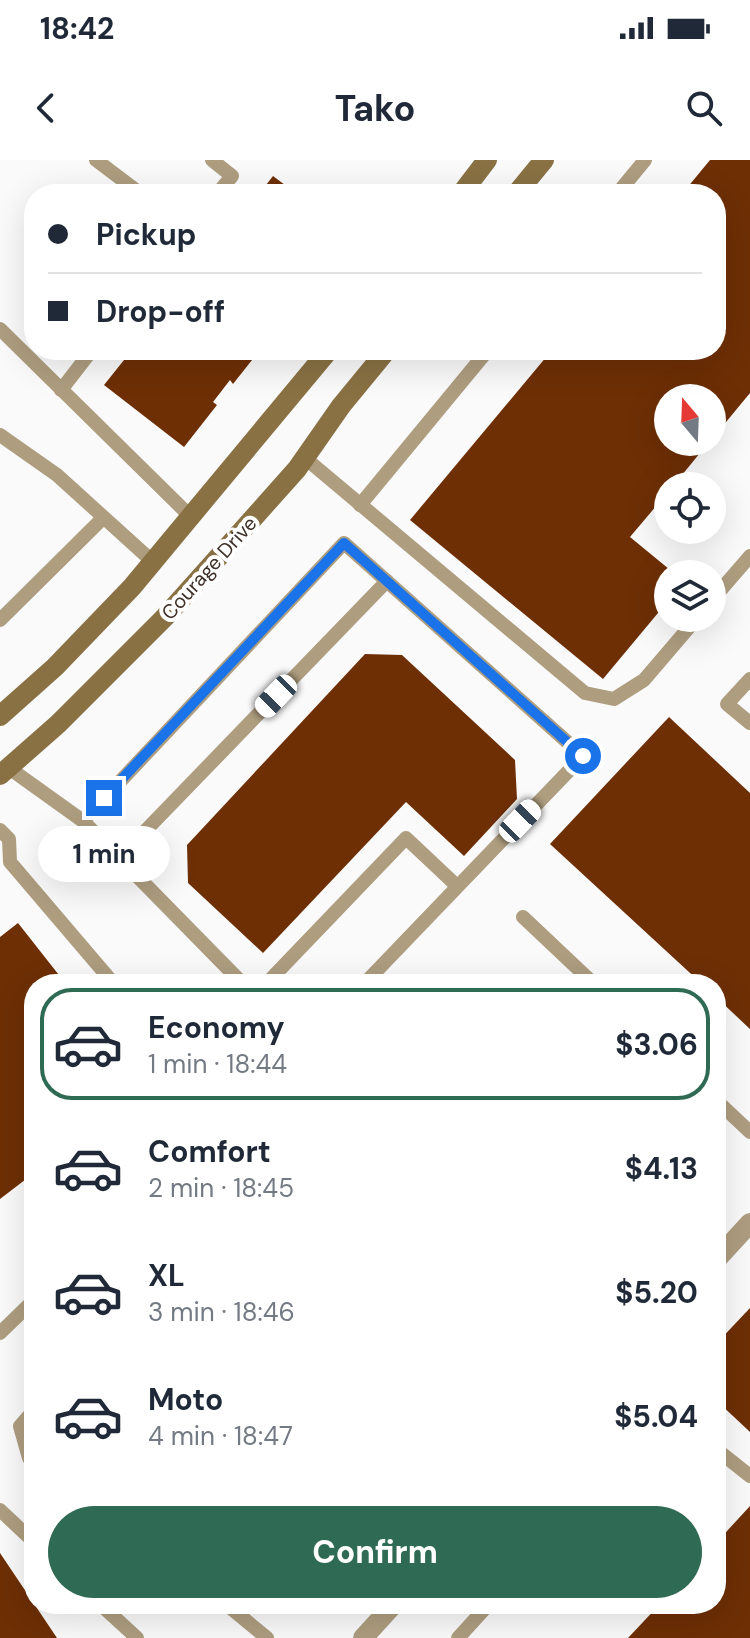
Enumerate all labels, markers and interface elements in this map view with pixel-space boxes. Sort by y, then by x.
text: 18:42 [40,9,114,48]
text: Tako [335,85,415,132]
icon: back [24,86,68,130]
icon: search [682,86,726,130]
text: Pickup [96,215,196,254]
text: Drop-off [96,292,225,331]
north arrow [654,384,726,456]
map controls [654,384,726,632]
button: locate [654,472,726,544]
street label: Courage Drive [156,511,262,625]
button: layers [654,560,726,632]
car [251,670,301,722]
route start [565,738,601,774]
route end [86,780,122,816]
car [495,795,545,847]
callout: 1 min [38,826,170,882]
text: 1 min [72,837,136,871]
icon: car [52,1008,124,1080]
text: Economy [148,1008,285,1047]
text: $3.06 [615,1025,698,1064]
text: 1 min · 18:44 [148,1047,287,1081]
icon: car [52,1132,124,1204]
text: Comfort [148,1132,271,1171]
text: $4.13 [625,1149,698,1188]
text: 2 min · 18:45 [148,1171,294,1205]
icon: car [52,1256,124,1328]
text: XL [148,1256,185,1295]
text: $5.20 [615,1273,698,1312]
text: 3 min · 18:46 [148,1295,295,1329]
icon: car [52,1380,124,1452]
text: Moto [148,1380,223,1419]
text: $5.04 [614,1397,698,1436]
text: 4 min · 18:47 [148,1419,293,1453]
button: Confirm [48,1506,702,1598]

